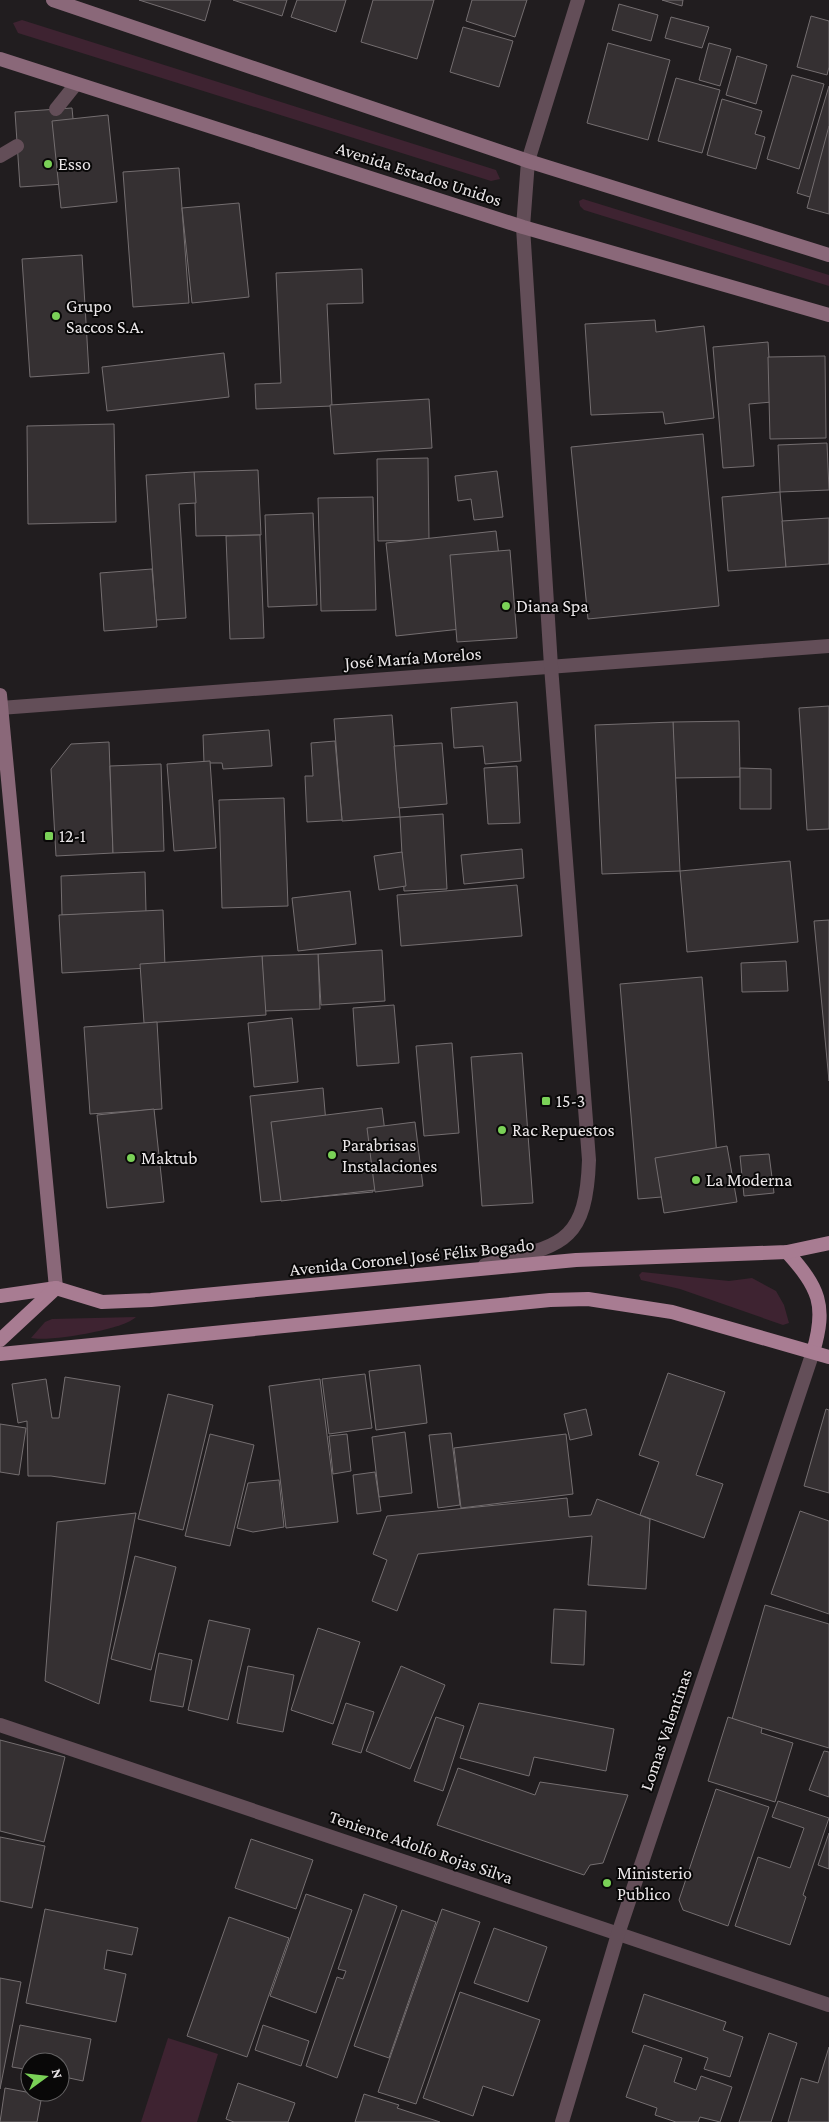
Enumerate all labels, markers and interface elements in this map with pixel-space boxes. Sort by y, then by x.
street label: Avenida Estados Unidos [334,138,504,210]
place label: Esso [58,154,91,174]
marker: Esso [42,158,54,170]
place label: Grupo Saccos S.A. [66,296,144,337]
marker: Grupo Saccos S.A. [50,310,62,322]
place label: Diana Spa [516,596,589,616]
marker: Diana Spa [500,600,512,612]
street label: José María Morelos [342,643,482,673]
place label: 12-1 [59,826,86,846]
marker: 12-1 [43,830,55,842]
place label: 15-3 [556,1091,585,1111]
marker: 15-3 [540,1095,552,1107]
place label: Rac Repuestos [512,1120,614,1140]
marker: Rac Repuestos [496,1124,508,1136]
place label: Parabrisas Instalaciones [342,1135,437,1176]
place label: Maktub [141,1148,198,1168]
marker: Parabrisas Instalaciones [326,1149,338,1161]
marker: Maktub [125,1152,137,1164]
place label: La Moderna [706,1170,792,1190]
marker: La Moderna [690,1174,702,1186]
street label: Avenida Coronel José Félix Bogado [289,1234,535,1280]
street label: Lomas Valentinas [636,1667,696,1793]
street label: Teniente Adolfo Rojas Silva [326,1806,516,1889]
place label: Ministerio Publico [617,1863,692,1904]
marker: Ministerio Publico [601,1877,613,1889]
north arrow [20,2052,70,2102]
text: N [49,2067,67,2081]

